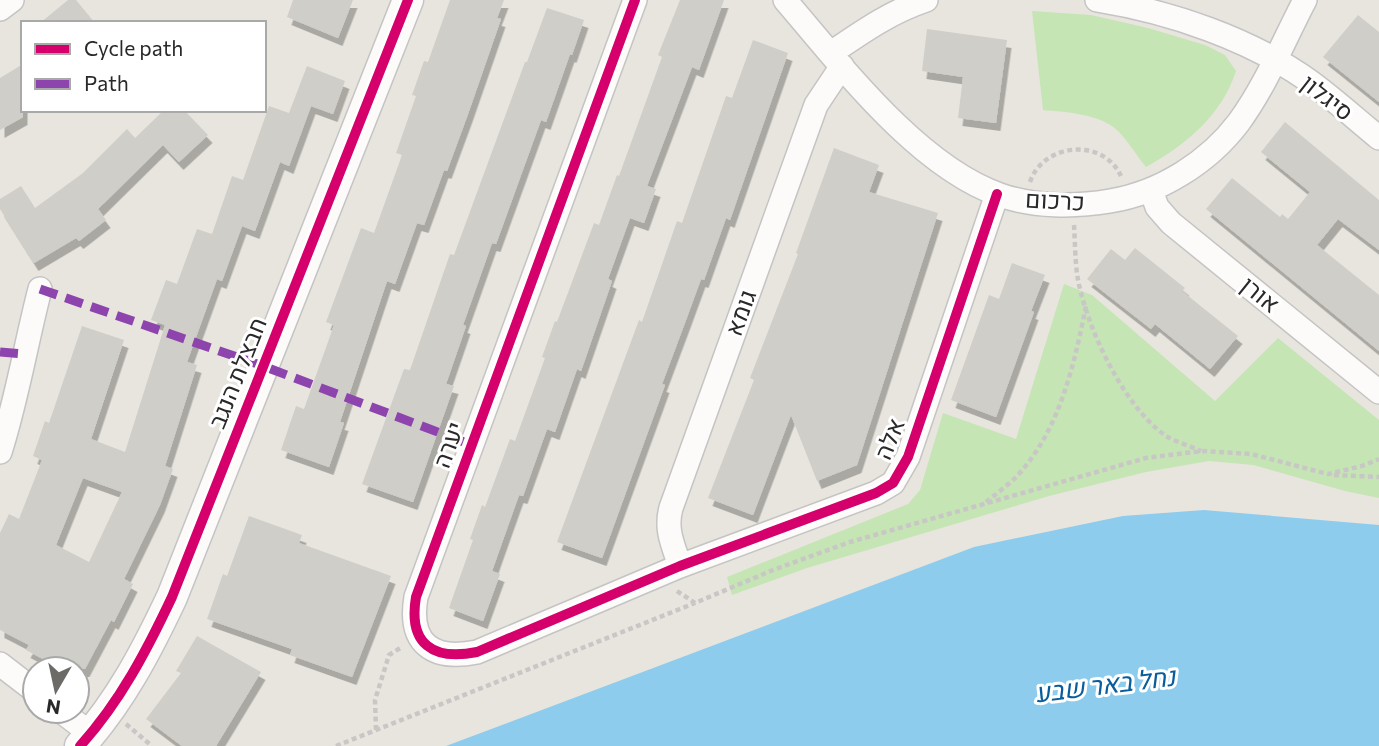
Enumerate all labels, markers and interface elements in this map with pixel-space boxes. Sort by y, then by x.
legend [21,21,266,112]
text: Cycle path [84,35,183,60]
street label: סיגלון [1296,67,1360,126]
text: Path [84,70,129,95]
street label: כרכום [1024,183,1086,216]
street label: אורן [1236,270,1286,318]
street label: גומא [718,285,761,340]
street label: חבצלת הנגב [201,313,272,432]
street label: אלה [867,414,910,463]
street label: יערה [426,417,469,472]
north arrow [21,655,91,725]
water label: נחל באר שבע [1033,659,1178,707]
text: N [44,695,62,720]

